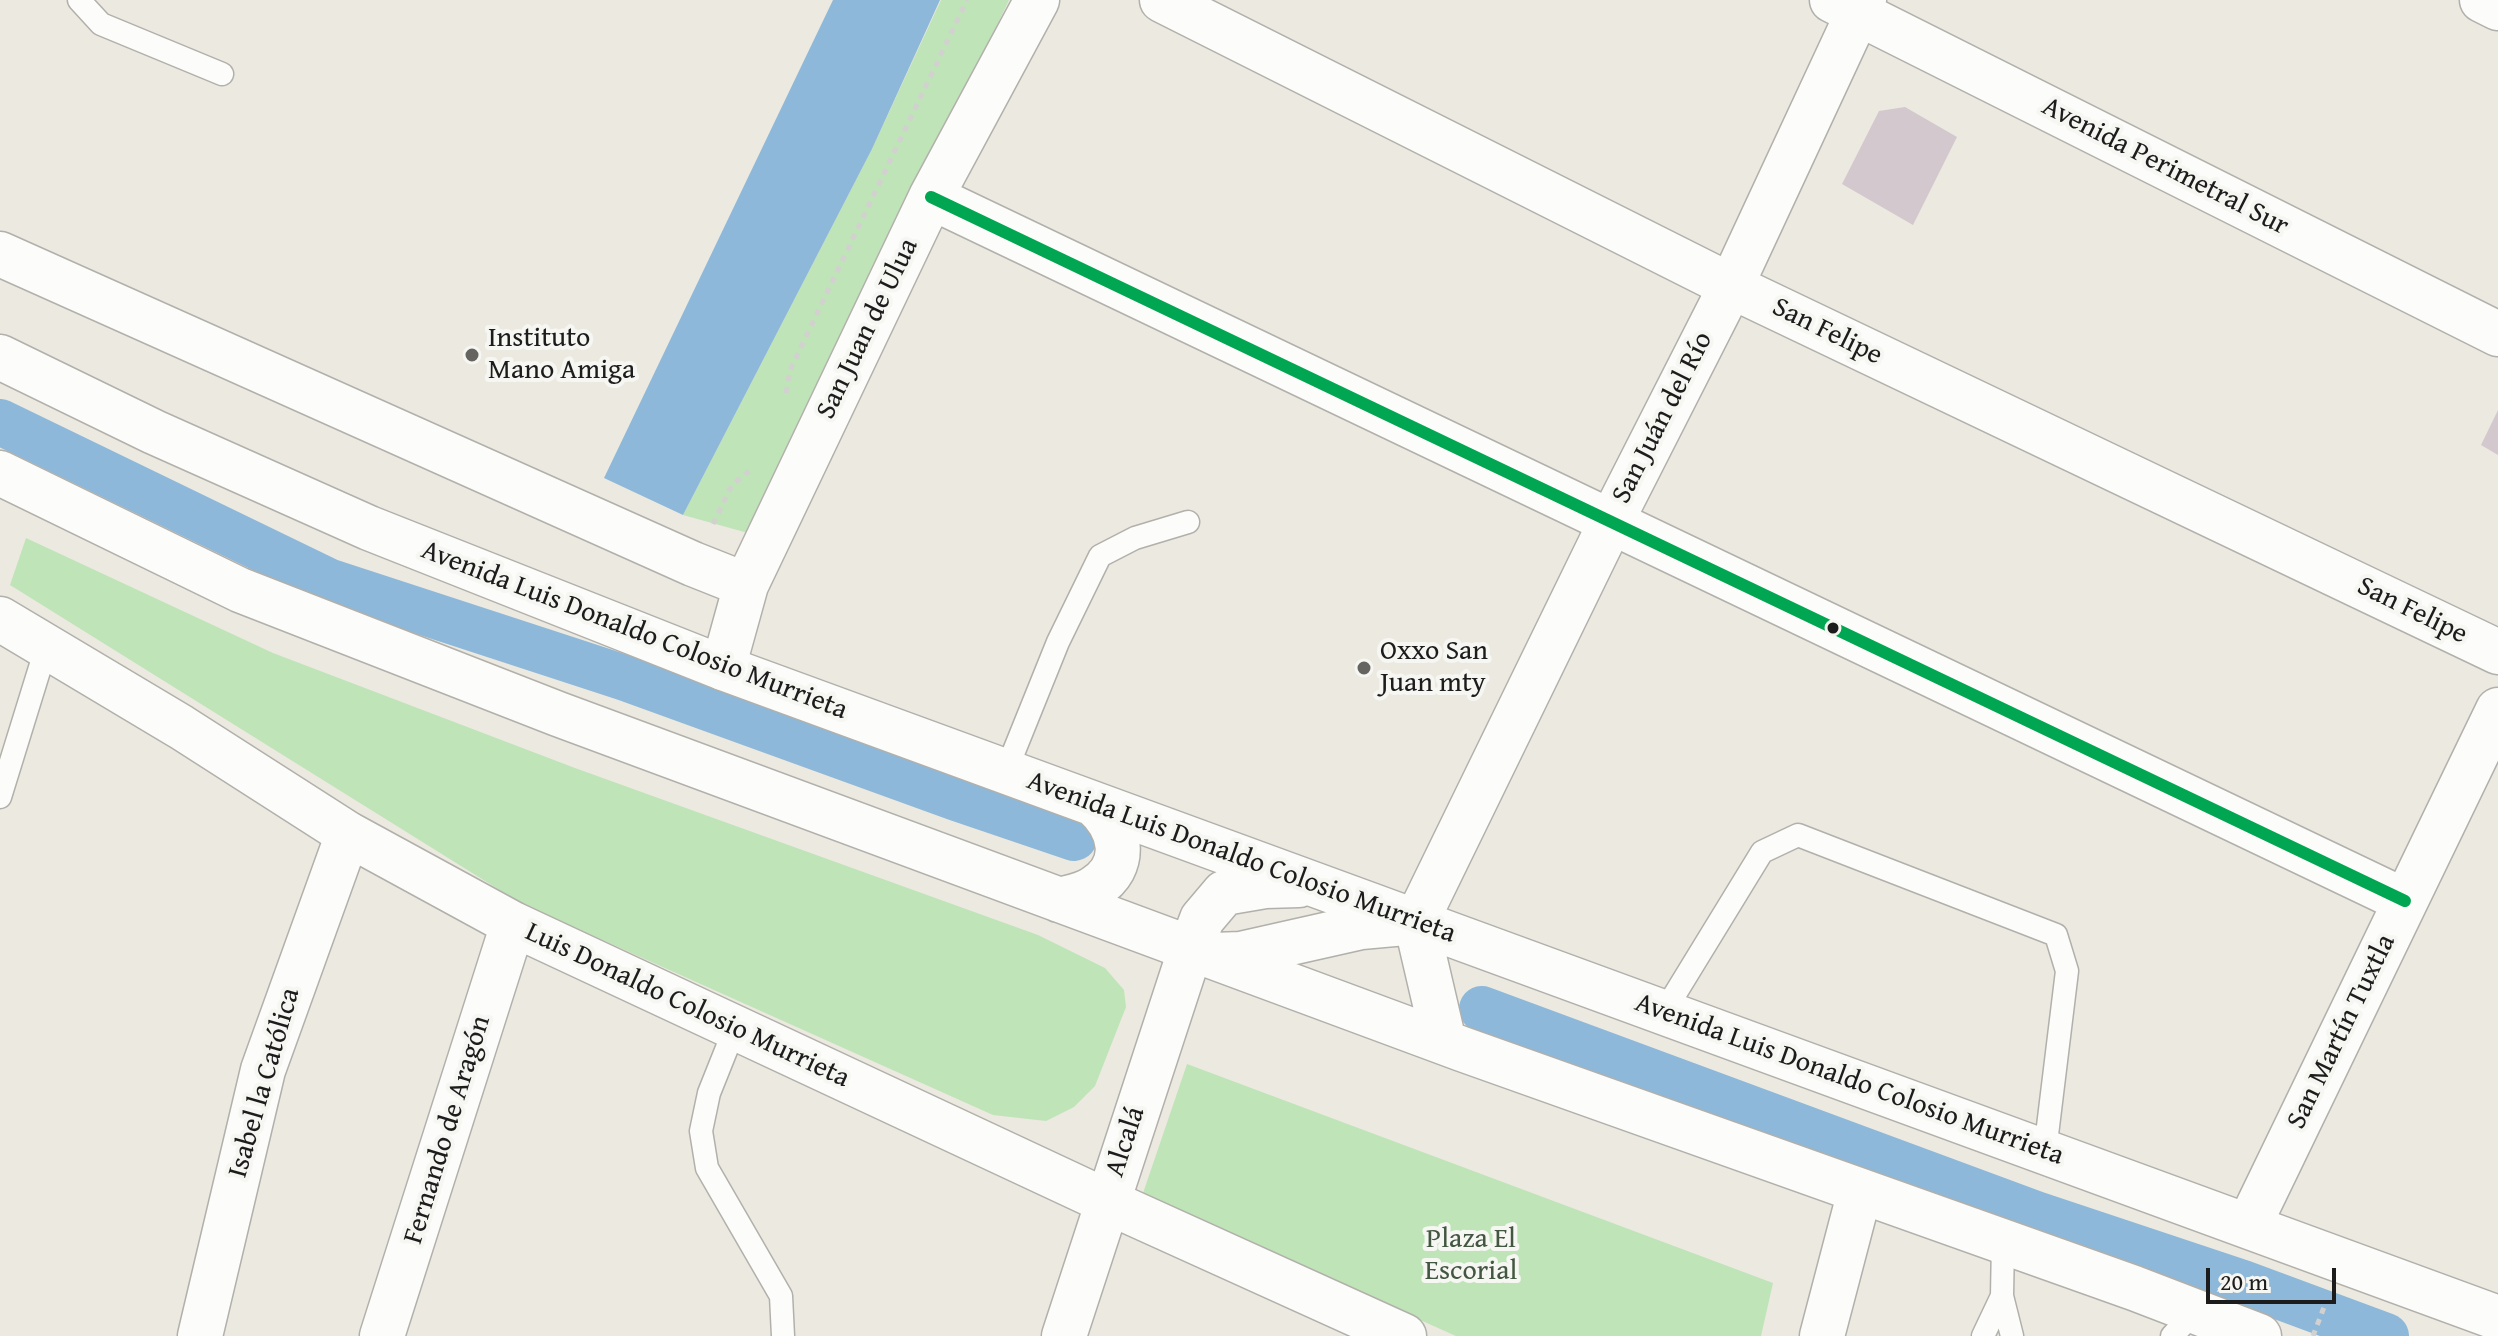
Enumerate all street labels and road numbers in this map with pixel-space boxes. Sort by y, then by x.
street label: Avenida Perimetral Sur [2036,90,2294,244]
street label: San Juan de Ulua [810,233,926,425]
street label: San Felipe [1766,291,1888,373]
street label: San Juán del Río [1605,327,1721,509]
street label: Avenida Luis Donaldo Colosio Murrieta [416,534,852,728]
street label: San Felipe [2351,570,2473,652]
street label: Avenida Luis Donaldo Colosio Murrieta [1022,765,1460,951]
street label: Luis Donaldo Colosio Murrieta [520,916,854,1096]
street label: San Martín Tuxtla [2280,929,2404,1135]
street label: Isabel la Católica [222,984,308,1182]
street label: Avenida Luis Donaldo Colosio Murrieta [1630,987,2068,1173]
street label: Fernando de Aragón [397,1012,499,1248]
street label: Alcalá [1099,1103,1153,1181]

